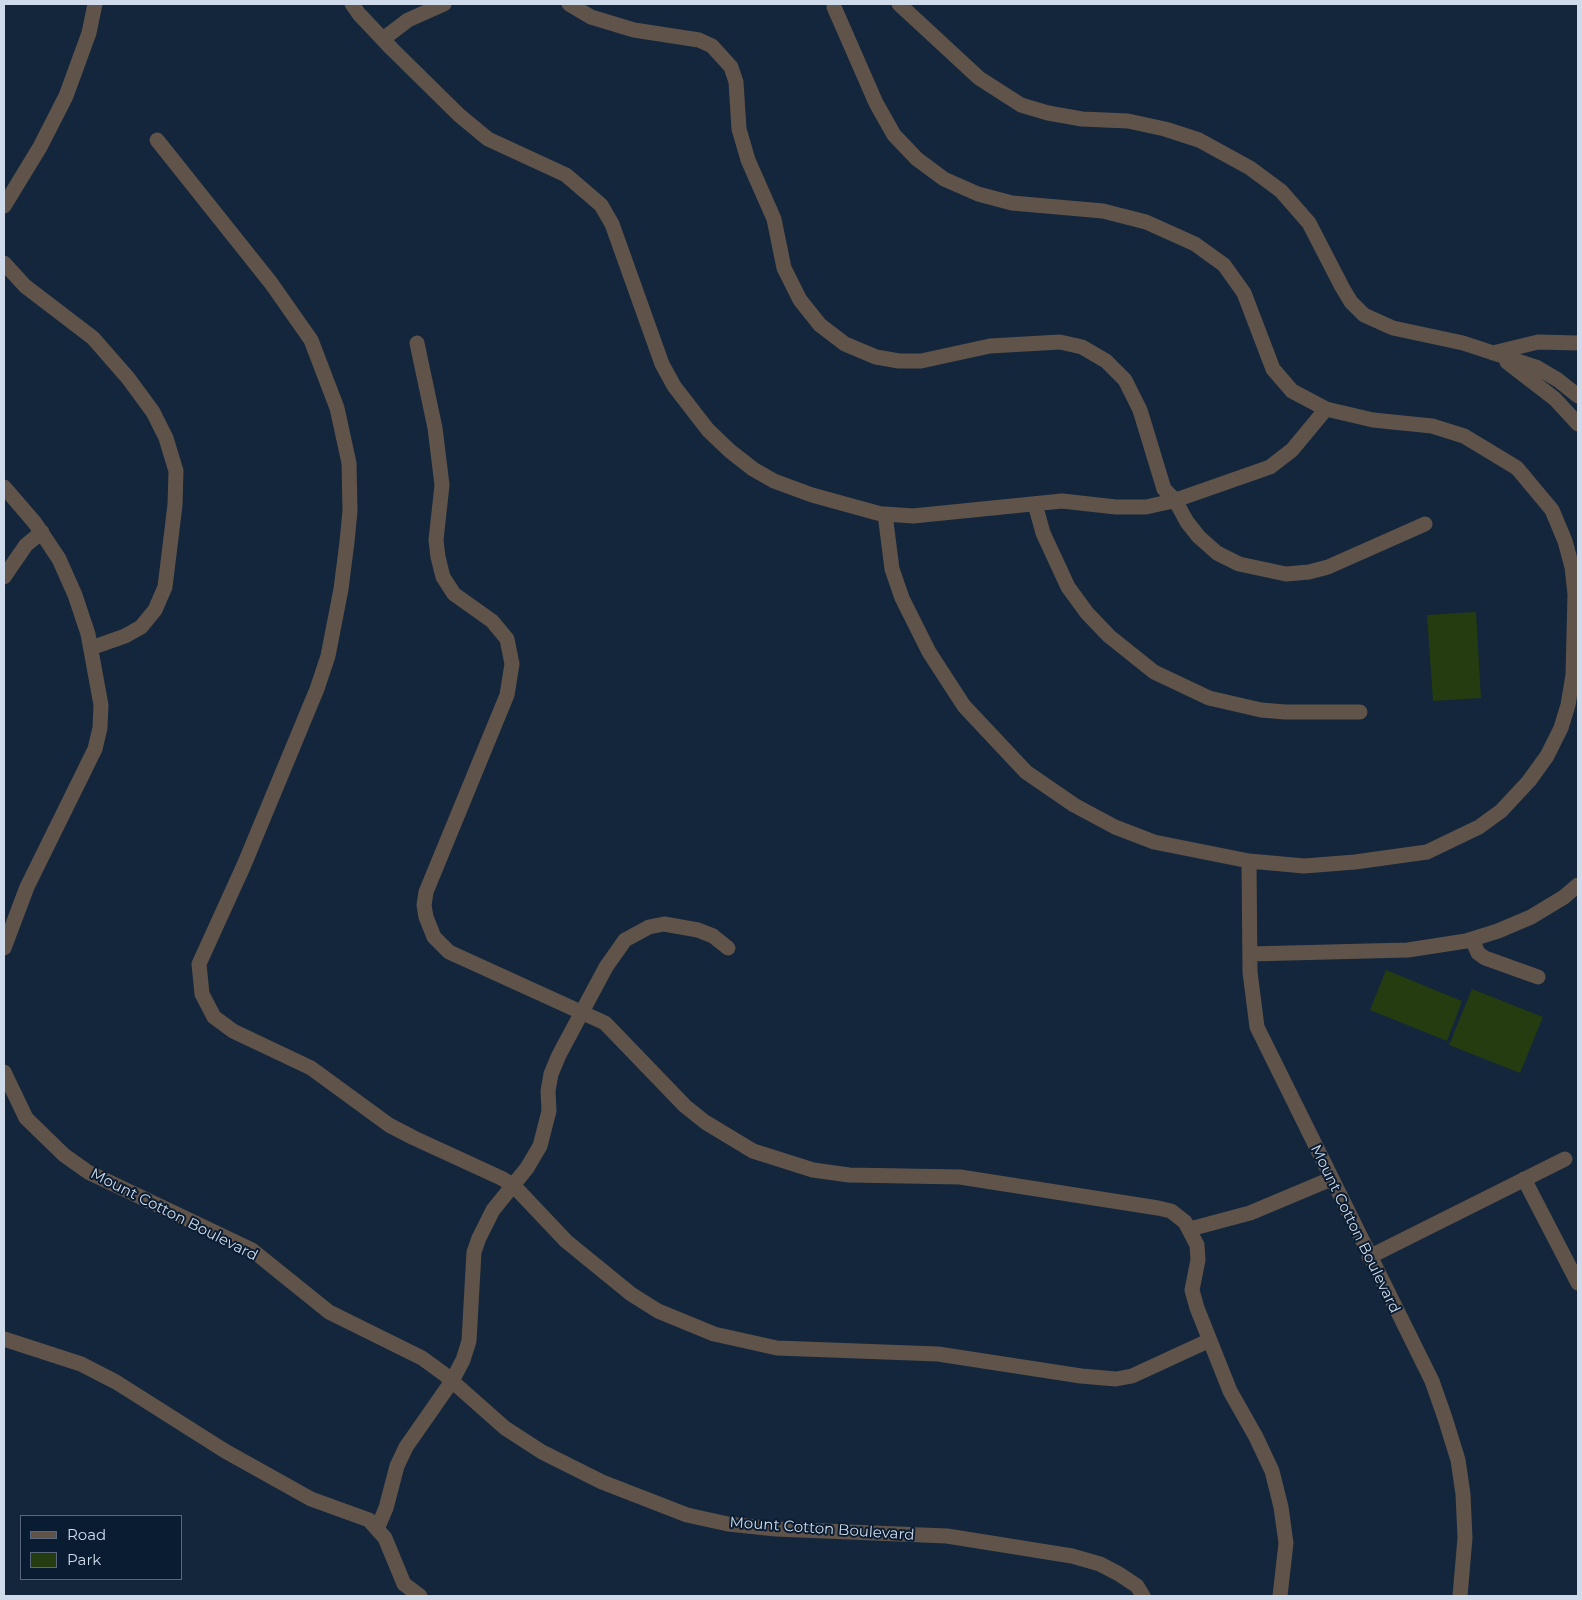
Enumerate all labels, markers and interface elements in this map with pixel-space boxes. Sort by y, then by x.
street label: Mount Cotton Boulevard [1306,1142,1404,1316]
street label: Mount Cotton Boulevard [87,1165,261,1265]
street label: Mount Cotton Boulevard [729,1514,915,1544]
legend [20,1515,182,1580]
text: Road [67,1525,106,1544]
text: Park [67,1550,101,1569]

